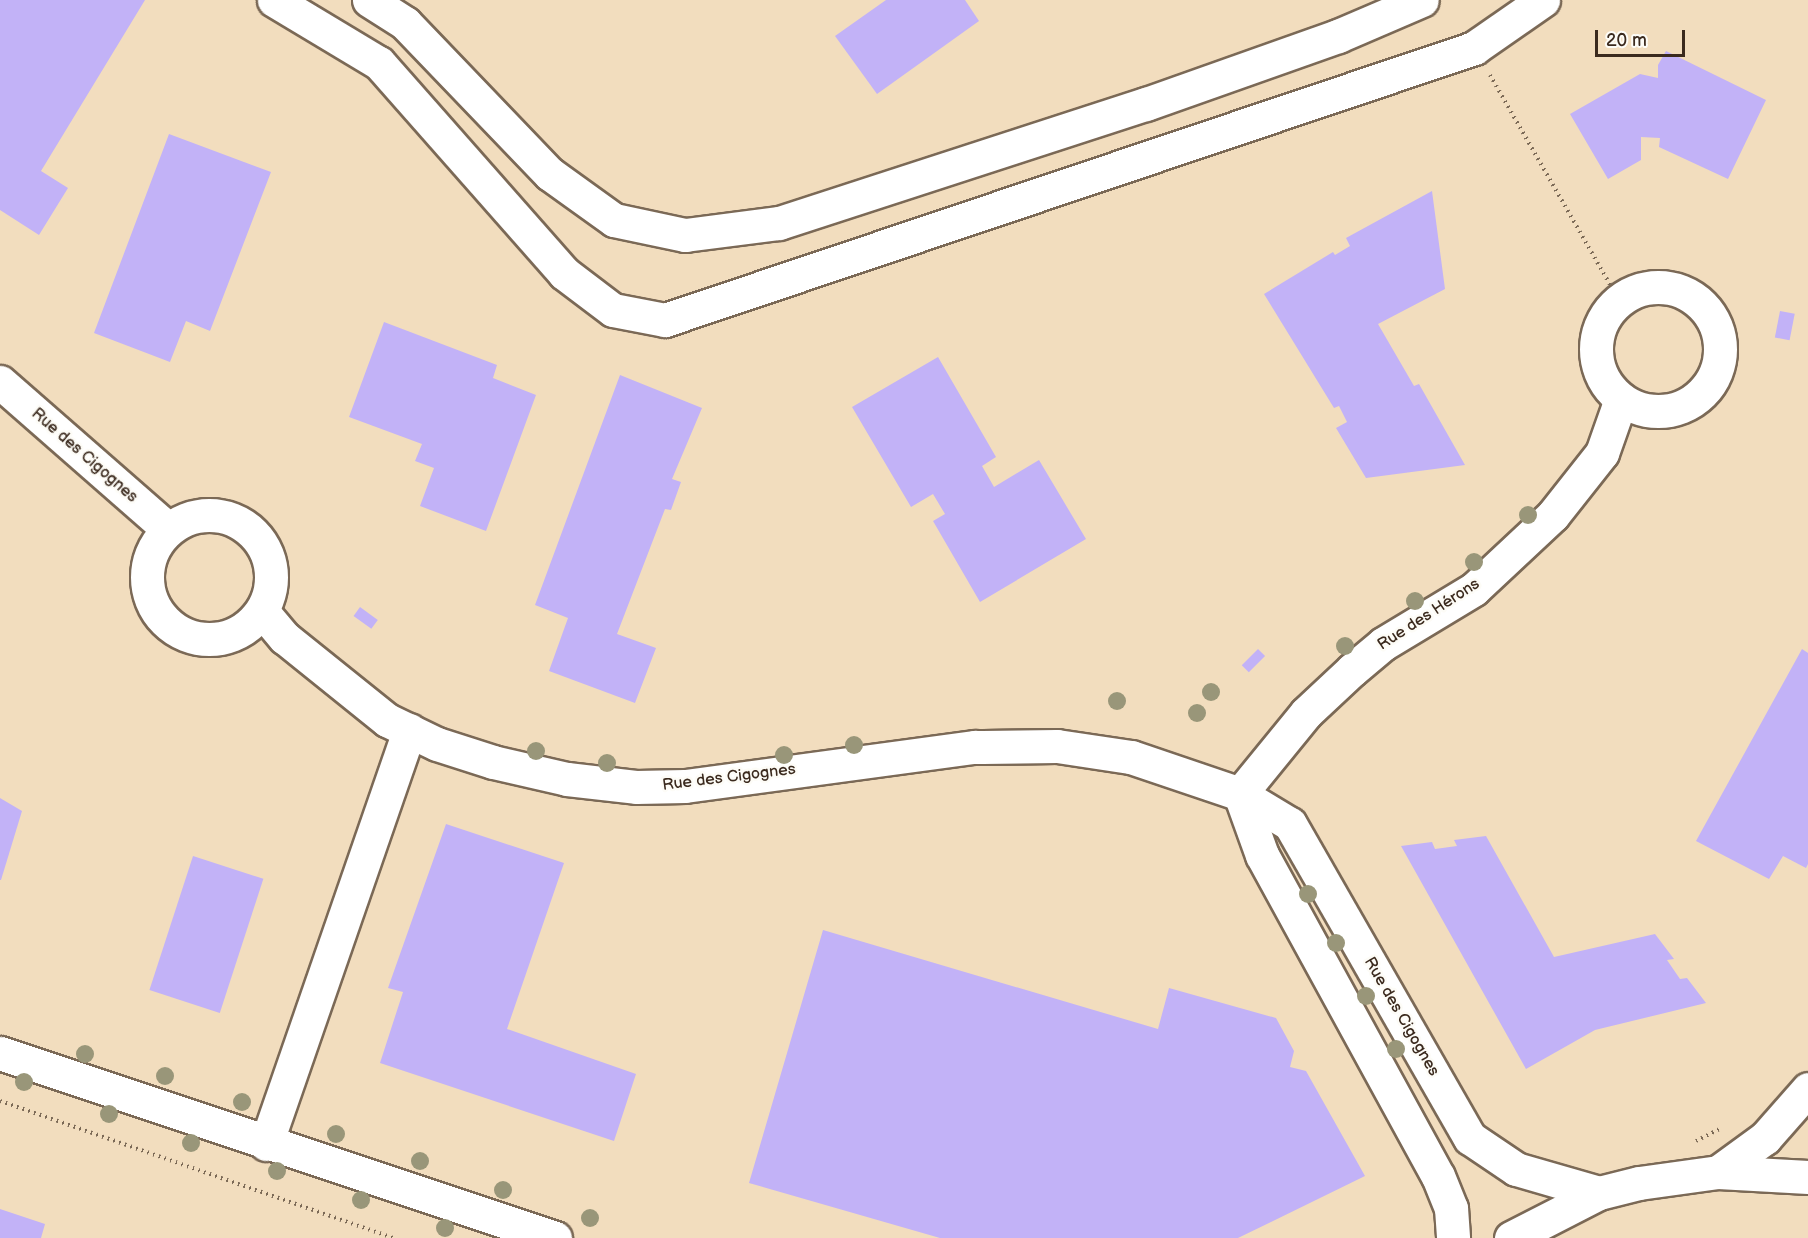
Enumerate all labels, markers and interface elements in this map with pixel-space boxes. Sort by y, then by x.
scale bar [1598,18,1688,56]
text: 20 m [1606,30,1647,51]
street label: Rue des Cigognes [27,405,141,507]
street label: Rue des Hérons [1374,575,1484,655]
street label: Rue des Cigognes [661,760,797,796]
street label: Rue des Cigognes [1359,954,1443,1080]

